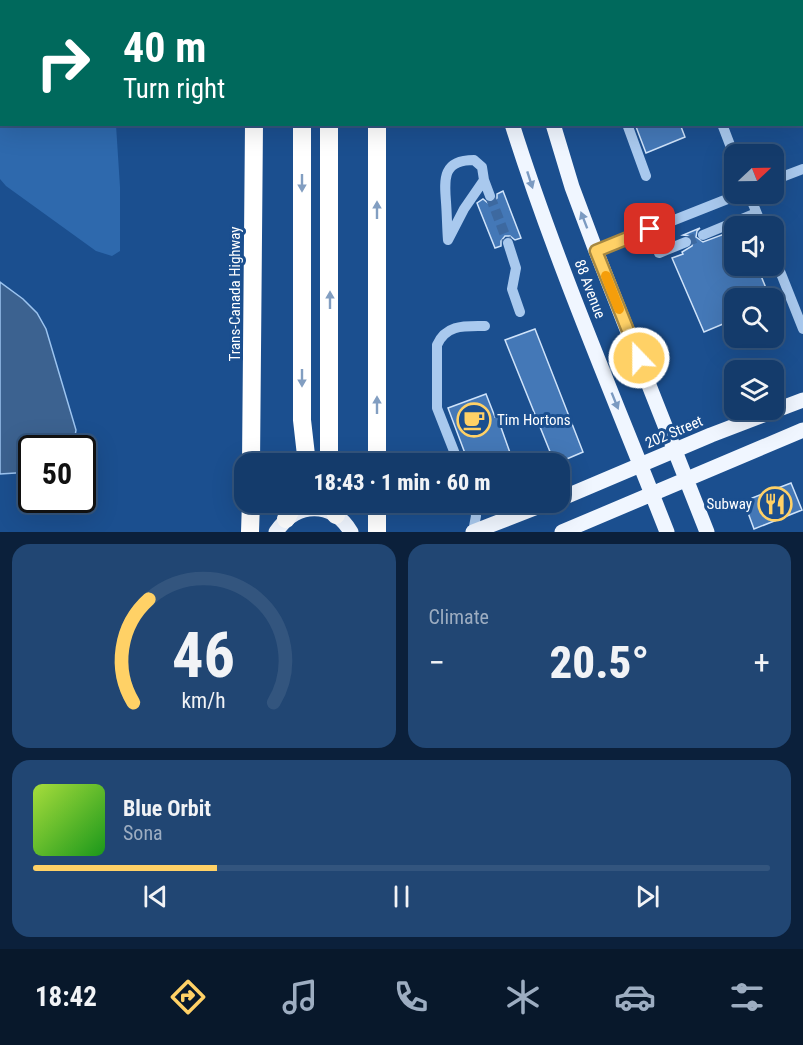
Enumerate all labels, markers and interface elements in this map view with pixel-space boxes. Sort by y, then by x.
text: 40 m [123,23,206,72]
icon: right [24,24,102,102]
text: Turn right [123,73,225,105]
north arrow [724,144,784,204]
map controls [724,144,784,420]
one-way arrow [526,171,535,189]
one-way arrow [297,173,307,192]
one-way arrow [372,201,382,220]
pin [624,203,675,254]
one-way arrow [579,211,589,229]
icon: arrive [633,212,666,245]
button: sound [724,216,784,276]
street label: Trans-Canada Highway [226,226,244,362]
street label: 88 Avenue [571,257,609,321]
button: search [724,288,784,348]
one-way arrow [325,291,335,310]
position arrow [607,326,671,390]
button: layers [724,360,784,420]
one-way arrow [297,368,307,387]
one-way arrow [610,393,620,411]
one-way arrow [372,396,382,415]
cafe icon: Tim Hortons [456,402,492,438]
place label: Tim Hortons [497,411,571,429]
street label: 202 Street [642,412,706,452]
speed limit sign: 50 [18,435,96,513]
text: 18:43 · 1 min · 60 m [314,470,490,495]
restaurant icon: Subway [757,486,793,522]
place label: Subway [707,495,752,513]
text: Climate [429,605,489,629]
text: 46 [172,619,235,692]
text: 20.5° [549,636,649,689]
text: − [429,643,445,682]
text: + [754,643,770,682]
text: km/h [182,688,226,713]
text: Blue Orbit [123,796,211,821]
text: Sona [123,821,163,845]
icon: previous [139,880,172,913]
icon: pause [385,880,418,913]
icon: next [631,880,664,913]
icon: directions [167,976,209,1018]
icon: music [279,976,321,1018]
icon: phone [390,976,432,1018]
icon: climate [502,976,544,1018]
icon: car [614,976,656,1018]
icon: filters [726,976,768,1018]
text: 18:42 [35,981,97,1013]

